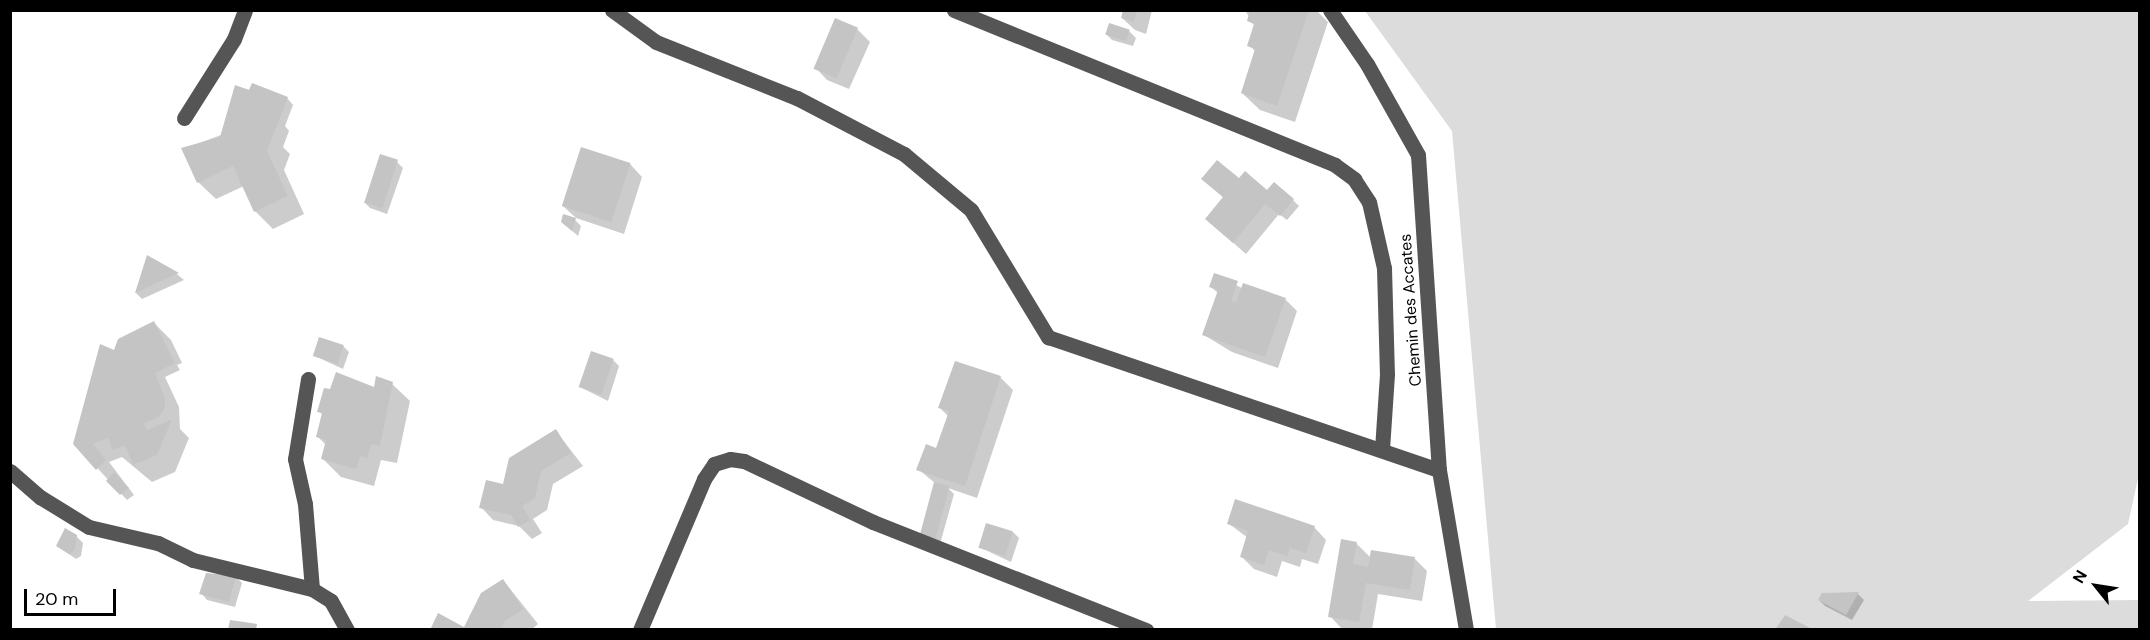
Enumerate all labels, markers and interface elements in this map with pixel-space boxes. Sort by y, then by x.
street label: Chemin des Accates [1396,233,1426,387]
north arrow [2066,556,2126,616]
text: N [2068,566,2092,587]
scale bar [27,577,118,615]
text: 20 m [35,587,78,611]

